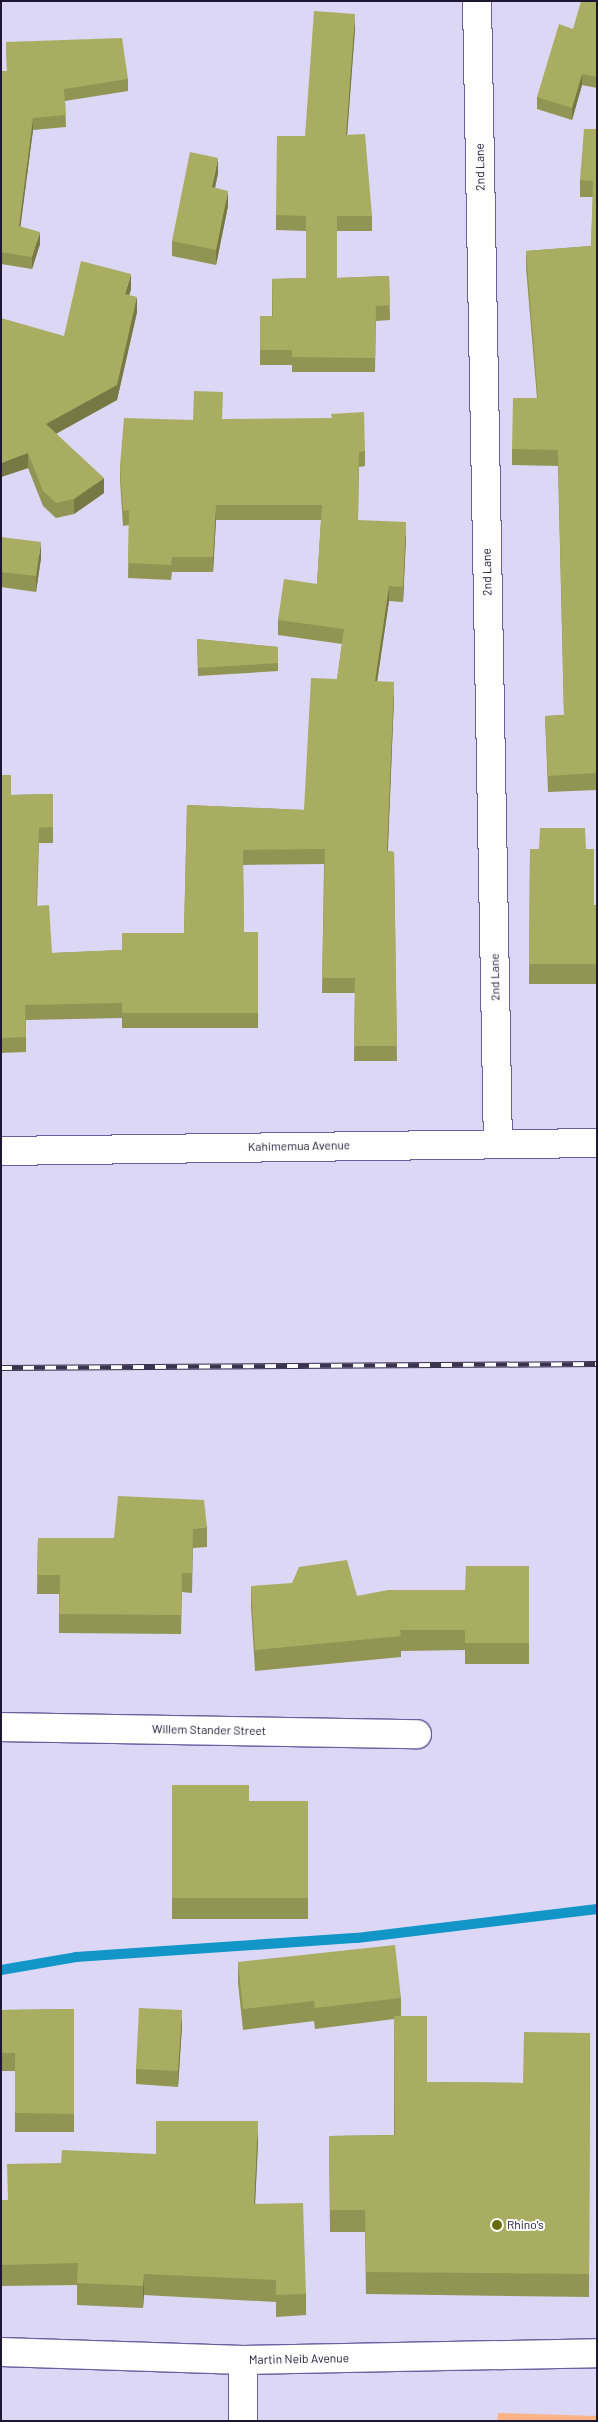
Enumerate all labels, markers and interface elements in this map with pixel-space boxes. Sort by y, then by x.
street label: 2nd Lane [472,143,488,191]
street label: 2nd Lane [479,548,495,596]
street label: 2nd Lane [487,953,503,1001]
street label: Kahimemua Avenue [248,1138,350,1154]
street label: Willem Stander Street [152,1722,266,1738]
place label: Rhino's [507,2218,544,2232]
marker: Rhino's [491,2219,503,2231]
street label: Martin Neib Avenue [249,2351,349,2367]

